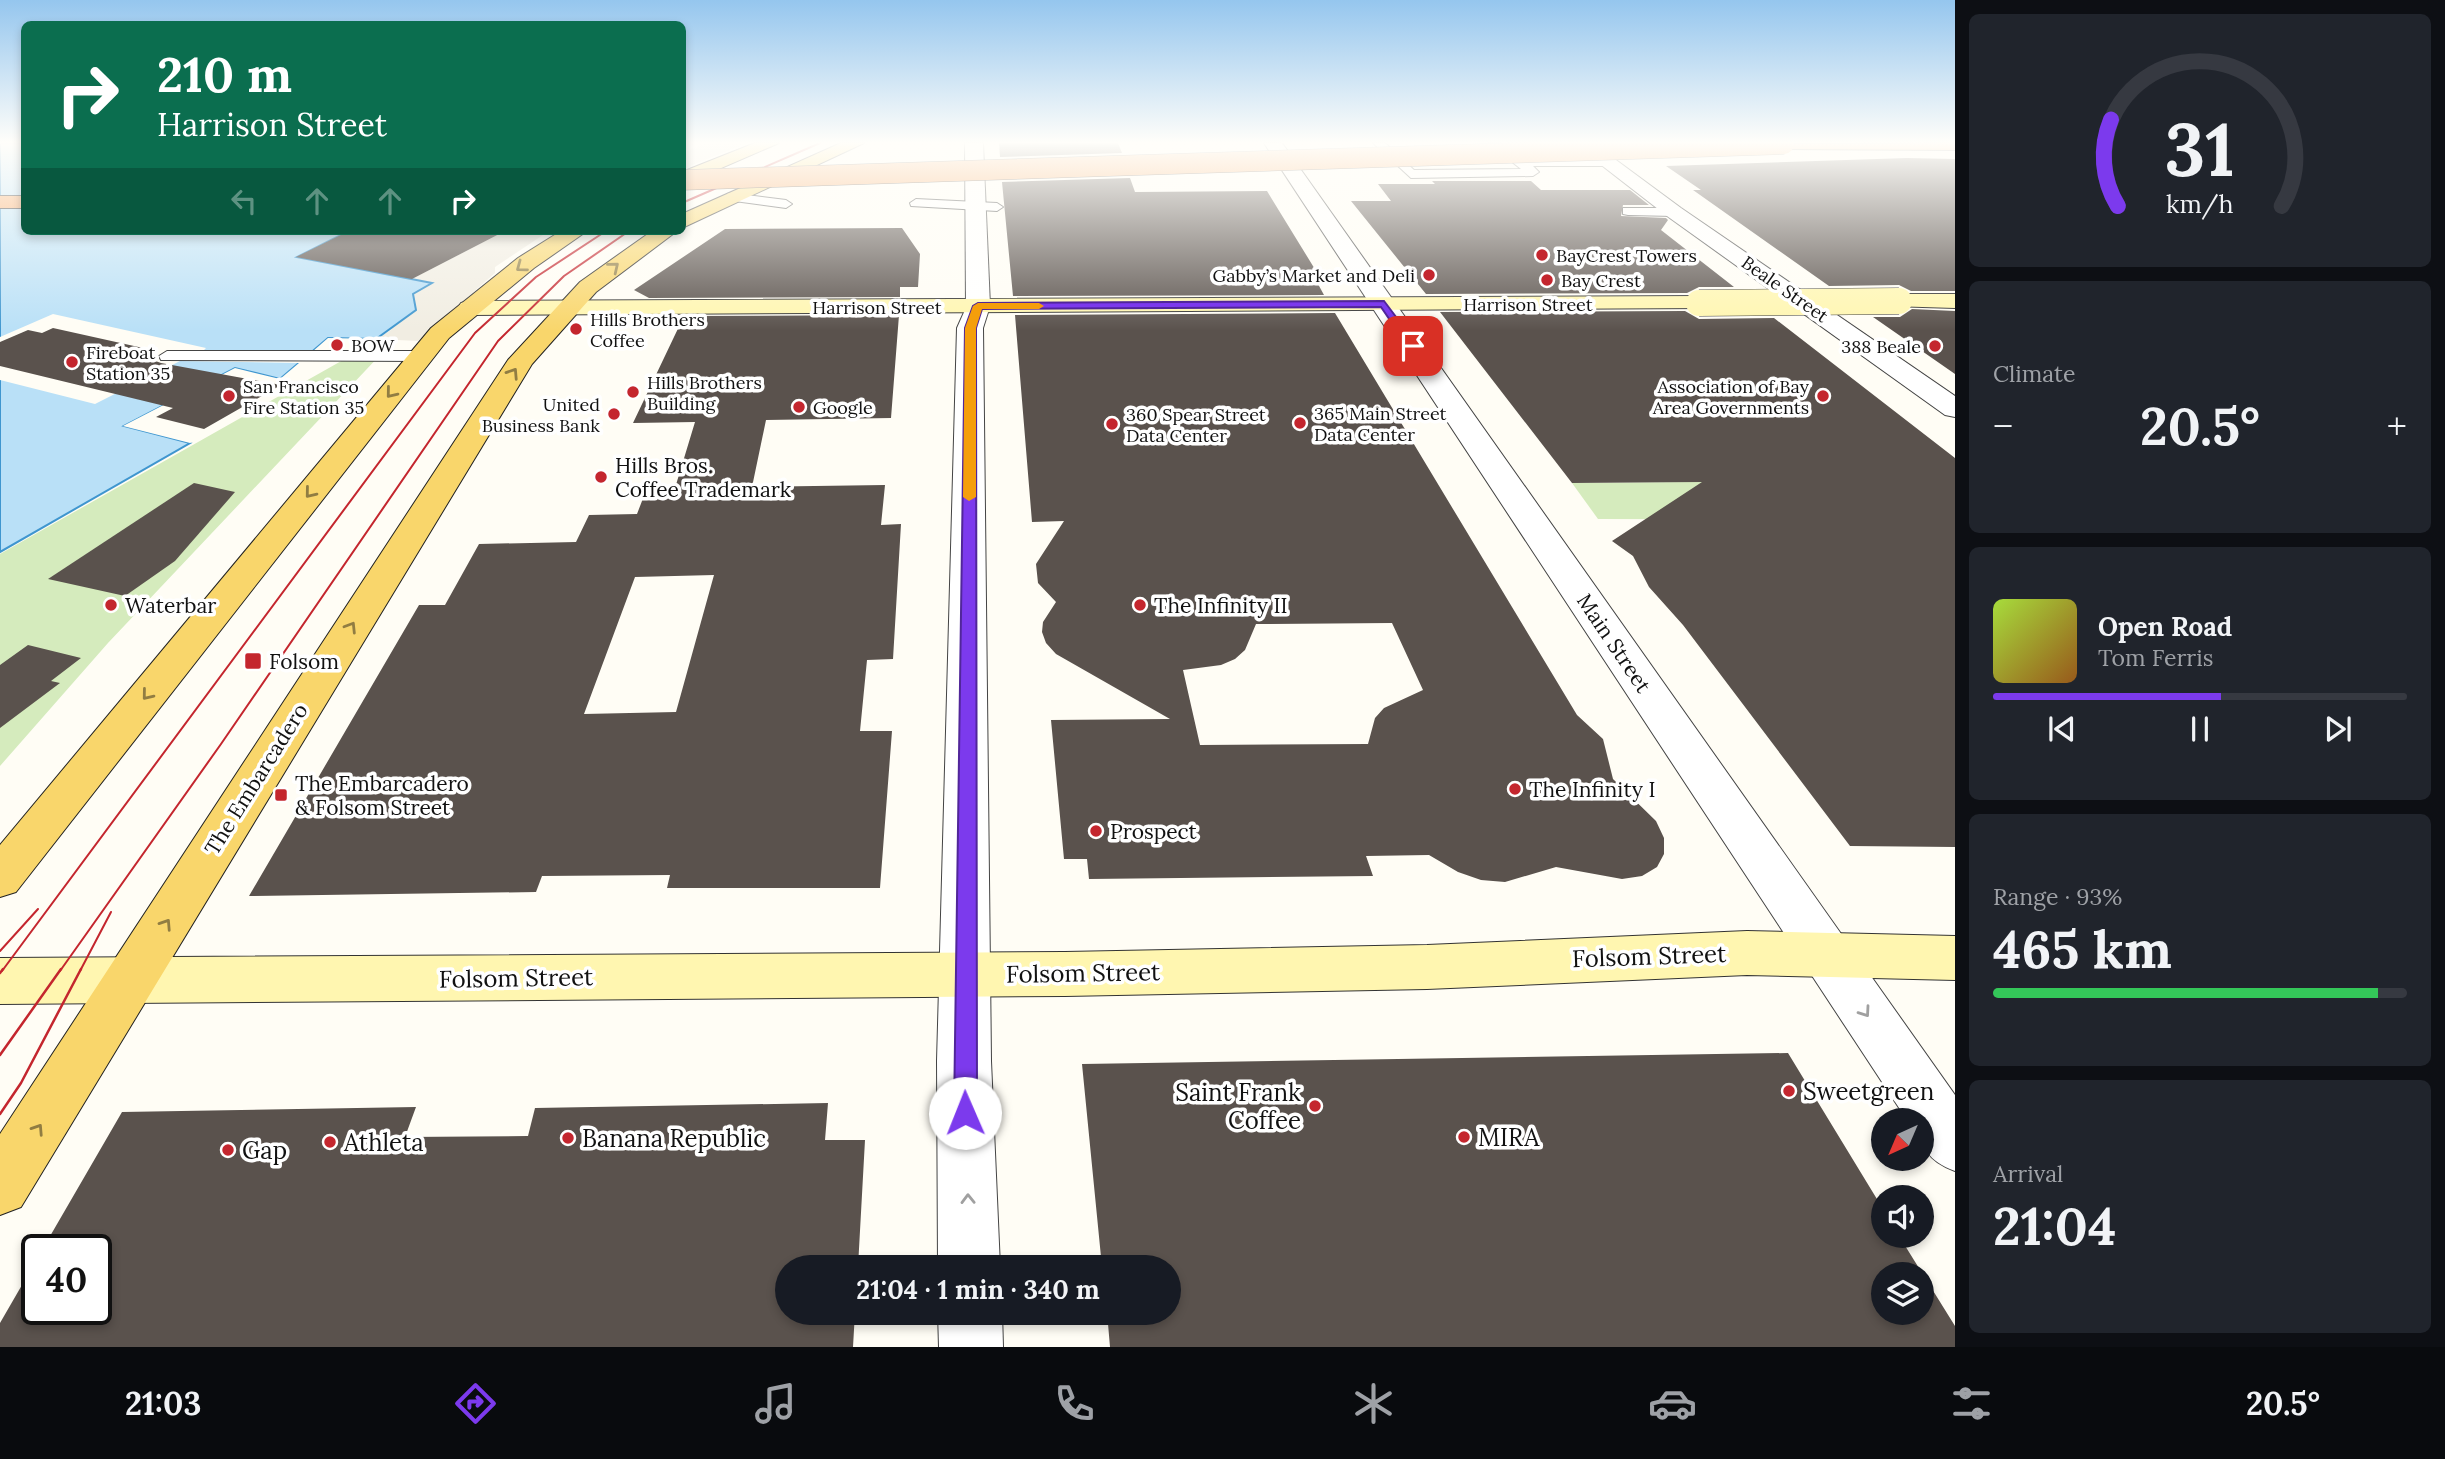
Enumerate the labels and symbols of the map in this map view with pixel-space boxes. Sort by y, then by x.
place label: BayCrest Towers [1556,244,1697,267]
marker: BayCrest Towers [1534,247,1550,263]
street label: Beale Street [1737,251,1833,327]
one-way arrow [517,258,529,271]
one-way arrow [606,262,618,275]
place label: Gabby’s Market and Deli [1213,264,1415,287]
marker: Gabby’s Market and Deli [1421,267,1437,283]
place label: Bay Crest [1561,269,1641,292]
marker: Bay Crest [1539,272,1555,288]
street label: Harrison Street [1463,293,1593,316]
street label: Harrison Street [812,296,942,319]
place label: Hills Brothers Coffee [590,308,705,352]
pin [1383,316,1443,376]
marker: Hills Brothers Coffee [568,321,584,337]
place label: BOW [351,334,395,357]
place label: 388 Beale [1841,335,1921,358]
marker: BOW [329,337,345,353]
marker: 388 Beale [1927,338,1943,354]
place label: Fireboat Station 35 [86,341,170,385]
marker: Fireboat Station 35 [64,354,80,370]
one-way arrow [504,368,517,381]
place label: Hills Brothers Building [647,371,762,415]
place label: San Francisco Fire Station 35 [243,375,364,419]
place label: Association of Bay Area Governments [1652,375,1809,419]
marker: Hills Brothers Building [625,384,641,400]
one-way arrow [387,385,399,398]
marker: San Francisco Fire Station 35 [221,388,237,404]
marker: Association of Bay Area Governments [1815,388,1831,404]
place label: United Business Bank [482,393,600,437]
place label: Google [813,396,873,419]
marker: Google [791,399,807,415]
place label: 365 Main Street Data Center [1314,402,1447,446]
place label: 360 Spear Street Data Center [1126,403,1266,447]
marker: United Business Bank [606,406,622,422]
marker: 365 Main Street Data Center [1292,415,1308,431]
marker: 360 Spear Street Data Center [1104,416,1120,432]
place label: Hills Bros. Coffee Trademark [615,452,792,503]
marker: Hills Bros. Coffee Trademark [593,469,609,485]
one-way arrow [305,485,318,497]
street label: Main Street [1571,588,1658,698]
place label: Waterbar [125,592,216,619]
place label: The Infinity II [1154,592,1287,619]
marker: Waterbar [103,597,119,613]
marker: The Infinity II [1132,597,1148,613]
one-way arrow [343,622,356,635]
place label: Folsom [269,648,339,675]
marker: Folsom [243,651,263,671]
one-way arrow [142,687,155,699]
street label: The Embarcadero [198,698,314,860]
place label: The Embarcadero & Folsom Street [295,770,469,821]
place label: The Infinity I [1529,776,1655,803]
marker: The Infinity I [1507,781,1523,797]
marker: The Embarcadero & Folsom Street [273,787,289,803]
place label: Prospect [1110,818,1198,845]
marker: Prospect [1088,823,1104,839]
one-way arrow [158,918,171,931]
street label: Folsom Street [1571,938,1727,974]
street label: Folsom Street [1006,956,1161,990]
street label: Folsom Street [439,961,594,995]
one-way arrow [1857,1004,1870,1017]
position arrow [928,1076,1002,1150]
place label: Sweetgreen [1803,1076,1934,1107]
place label: Saint Frank Coffee [1175,1077,1301,1136]
marker: Sweetgreen [1781,1083,1797,1099]
marker: Saint Frank Coffee [1307,1098,1323,1114]
north arrow [1871,1108,1934,1171]
place label: MIRA [1478,1122,1540,1153]
place label: Banana Republic [582,1123,766,1154]
one-way arrow [30,1124,42,1137]
place label: Athleta [343,1127,424,1158]
marker: MIRA [1456,1129,1472,1145]
marker: Banana Republic [560,1130,576,1146]
marker: Athleta [322,1134,338,1150]
place label: Gap [242,1135,287,1166]
marker: Gap [220,1142,236,1158]
one-way arrow [960,1193,975,1204]
speed limit sign: 40 [21,1234,112,1325]

